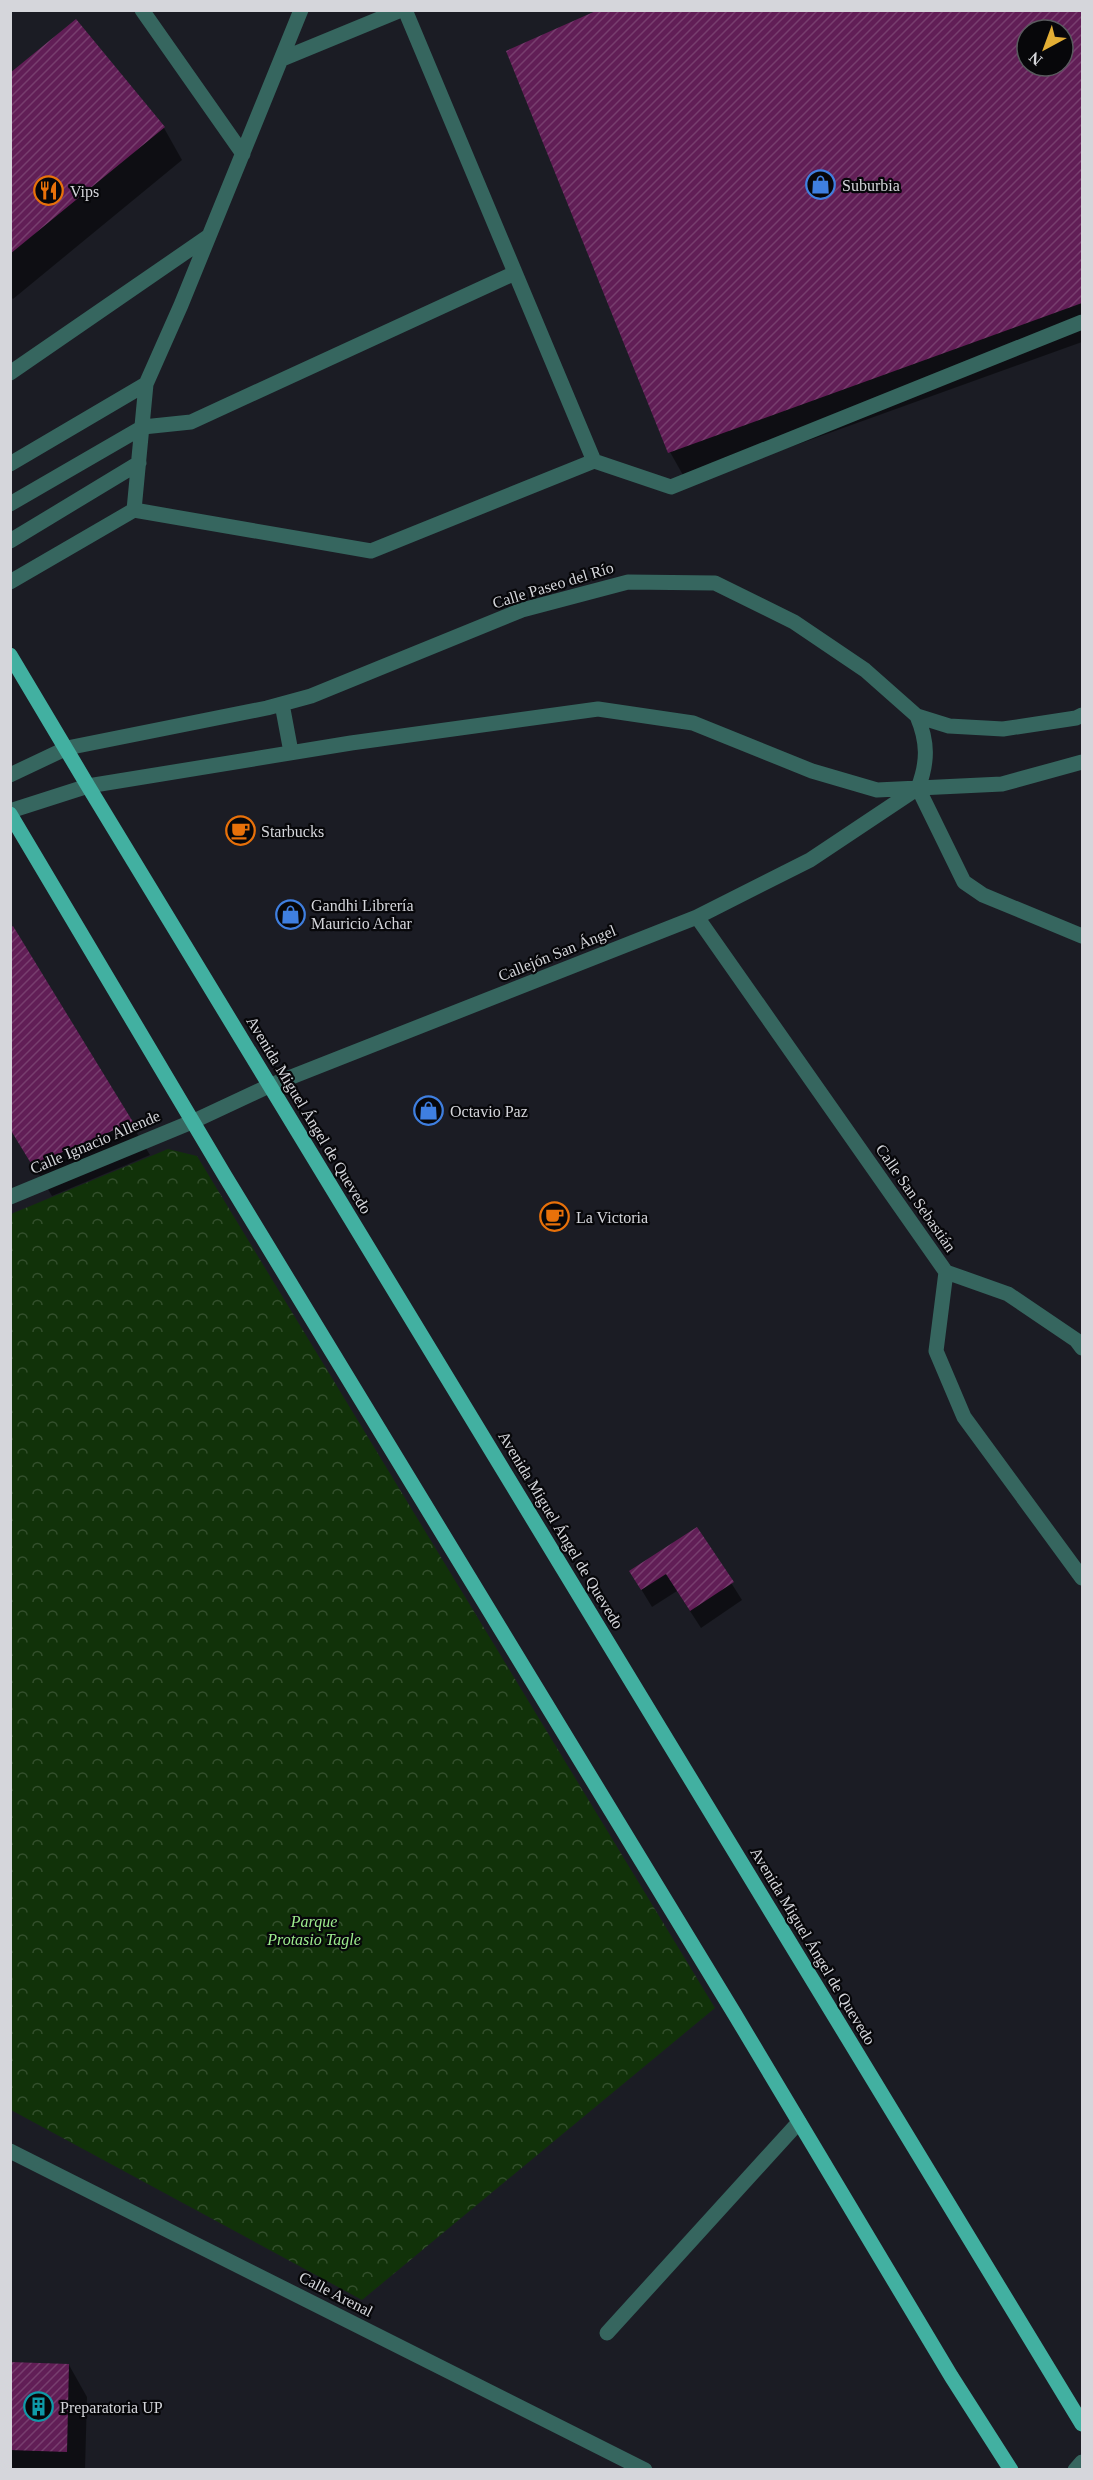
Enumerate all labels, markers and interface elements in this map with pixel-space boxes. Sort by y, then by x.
north arrow [1015,18,1075,78]
text: N [1025,48,1045,69]
shop icon: Suburbia [805,169,837,201]
restaurant icon: Vips [33,175,65,207]
place label: Suburbia [842,177,900,194]
place label: Vips [70,183,99,201]
street label: Calle Paseo del Río [490,558,616,612]
cafe icon: Starbucks [224,815,256,847]
place label: Starbucks [261,823,324,840]
place label: Gandhi Librería Mauricio Achar [311,897,414,932]
shop icon: Gandhi Librería Mauricio Achar [274,898,306,930]
street label: Callejón San Ángel [495,921,619,985]
street label: Avenida Miguel Ángel de Quevedo [242,1013,376,1217]
shop icon: Octavio Paz [413,1095,445,1127]
place label: Octavio Paz [450,1103,528,1120]
street label: Calle Ignacio Allende [27,1107,163,1178]
street label: Calle San Sebastián [873,1141,959,1255]
cafe icon: La Victoria [539,1201,571,1233]
place label: La Victoria [576,1209,648,1226]
street label: Avenida Miguel Ángel de Quevedo [494,1428,628,1632]
street label: Avenida Miguel Ángel de Quevedo [746,1844,880,2048]
park label: Parque Protasio Tagle [266,1913,361,1949]
street label: Calle Arenal [296,2268,376,2320]
building icon: Preparatoria UP [23,2391,55,2423]
place label: Preparatoria UP [60,2399,163,2417]

